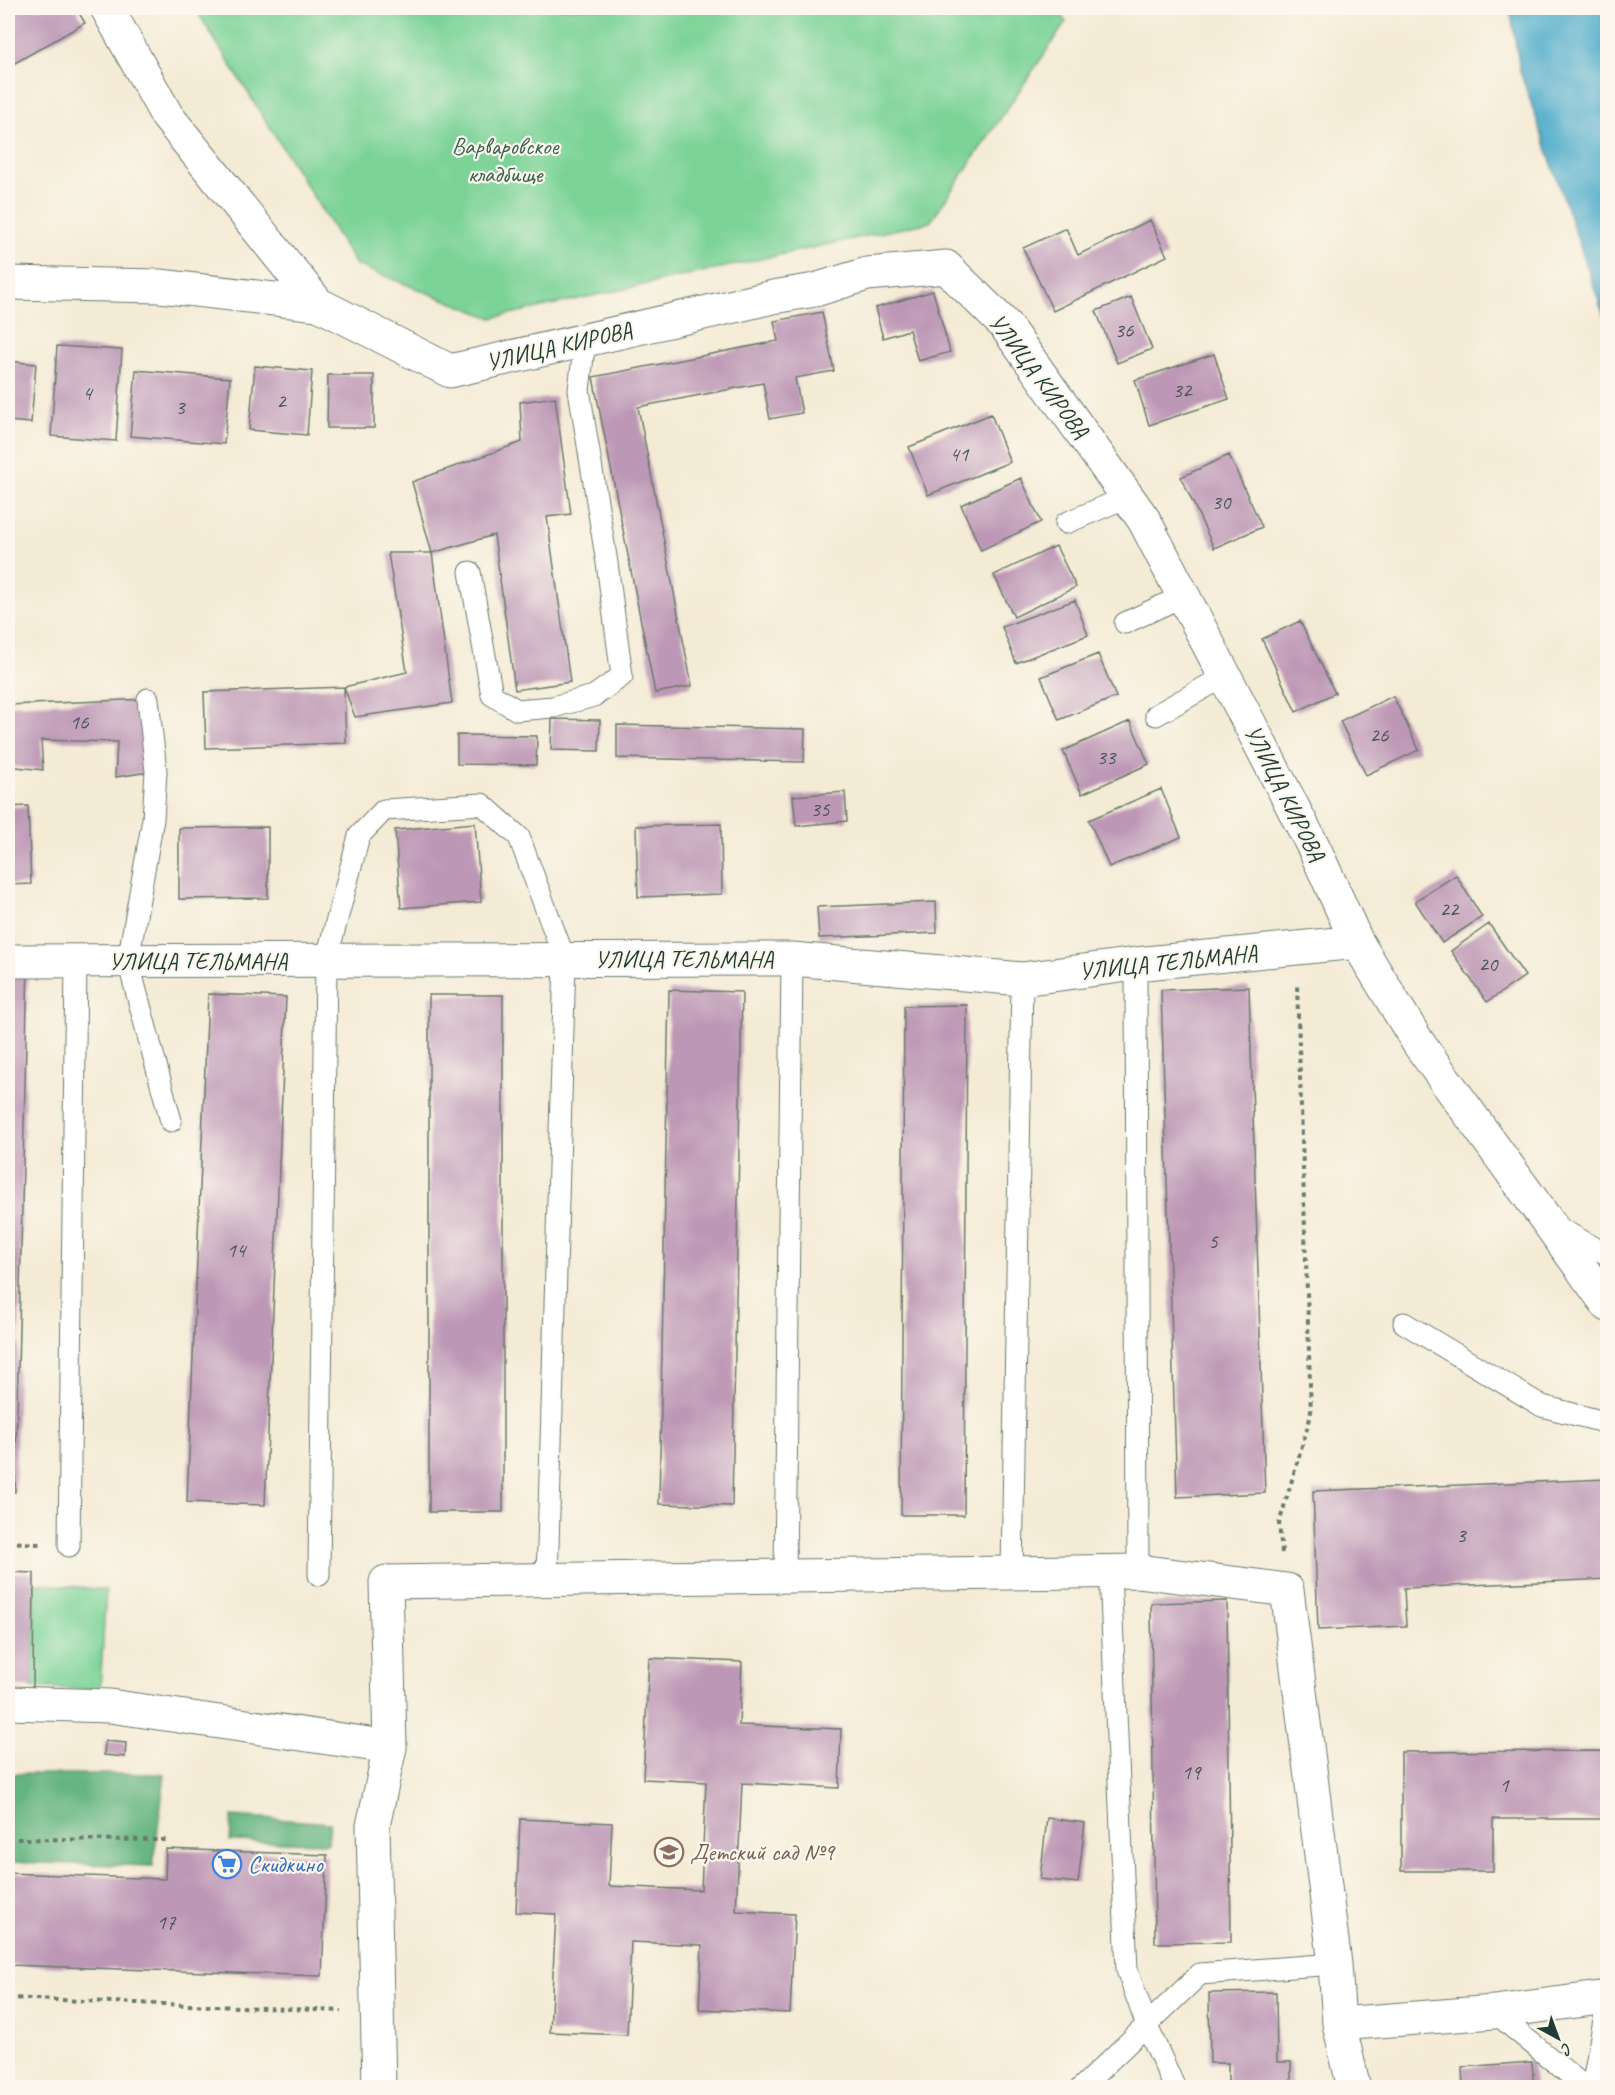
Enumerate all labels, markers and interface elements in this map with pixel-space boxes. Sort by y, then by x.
park label: Варваровское кладбище [452,131,561,189]
street label: УЛИЦА КИРОВА [982,308,1096,445]
street label: УЛИЦА КИРОВА [483,314,636,377]
house number: 36 [1115,317,1134,343]
house number: 32 [1173,377,1193,403]
house number: 4 [82,380,94,406]
house number: 2 [276,388,287,414]
house number: 3 [175,394,186,420]
house number: 41 [950,441,970,467]
house number: 30 [1212,489,1232,515]
house number: 16 [70,709,89,735]
street label: УЛИЦА КИРОВА [1238,720,1333,867]
house number: 26 [1370,722,1389,748]
house number: 33 [1097,744,1117,770]
house number: 35 [811,796,831,822]
house number: 22 [1440,896,1460,922]
street label: УЛИЦА ТЕЛЬМАНА [1077,938,1260,986]
street label: УЛИЦА ТЕЛЬМАНА [594,944,775,974]
street label: УЛИЦА ТЕЛЬМАНА [108,946,289,976]
house number: 20 [1479,951,1499,977]
house number: 5 [1208,1228,1219,1254]
house number: 14 [227,1237,248,1263]
house number: 3 [1456,1522,1467,1548]
house number: 19 [1182,1759,1202,1785]
house number: 1 [1499,1772,1510,1798]
school or university icon: Детский сад №9 [653,1836,685,1868]
place label: Детский сад №9 [690,1837,836,1867]
supermarket icon: Скидкино [211,1848,243,1880]
place label: Скидкино [248,1849,324,1879]
house number: 17 [157,1909,177,1935]
north arrow [1528,2008,1588,2068]
text: С [1556,2038,1577,2060]

